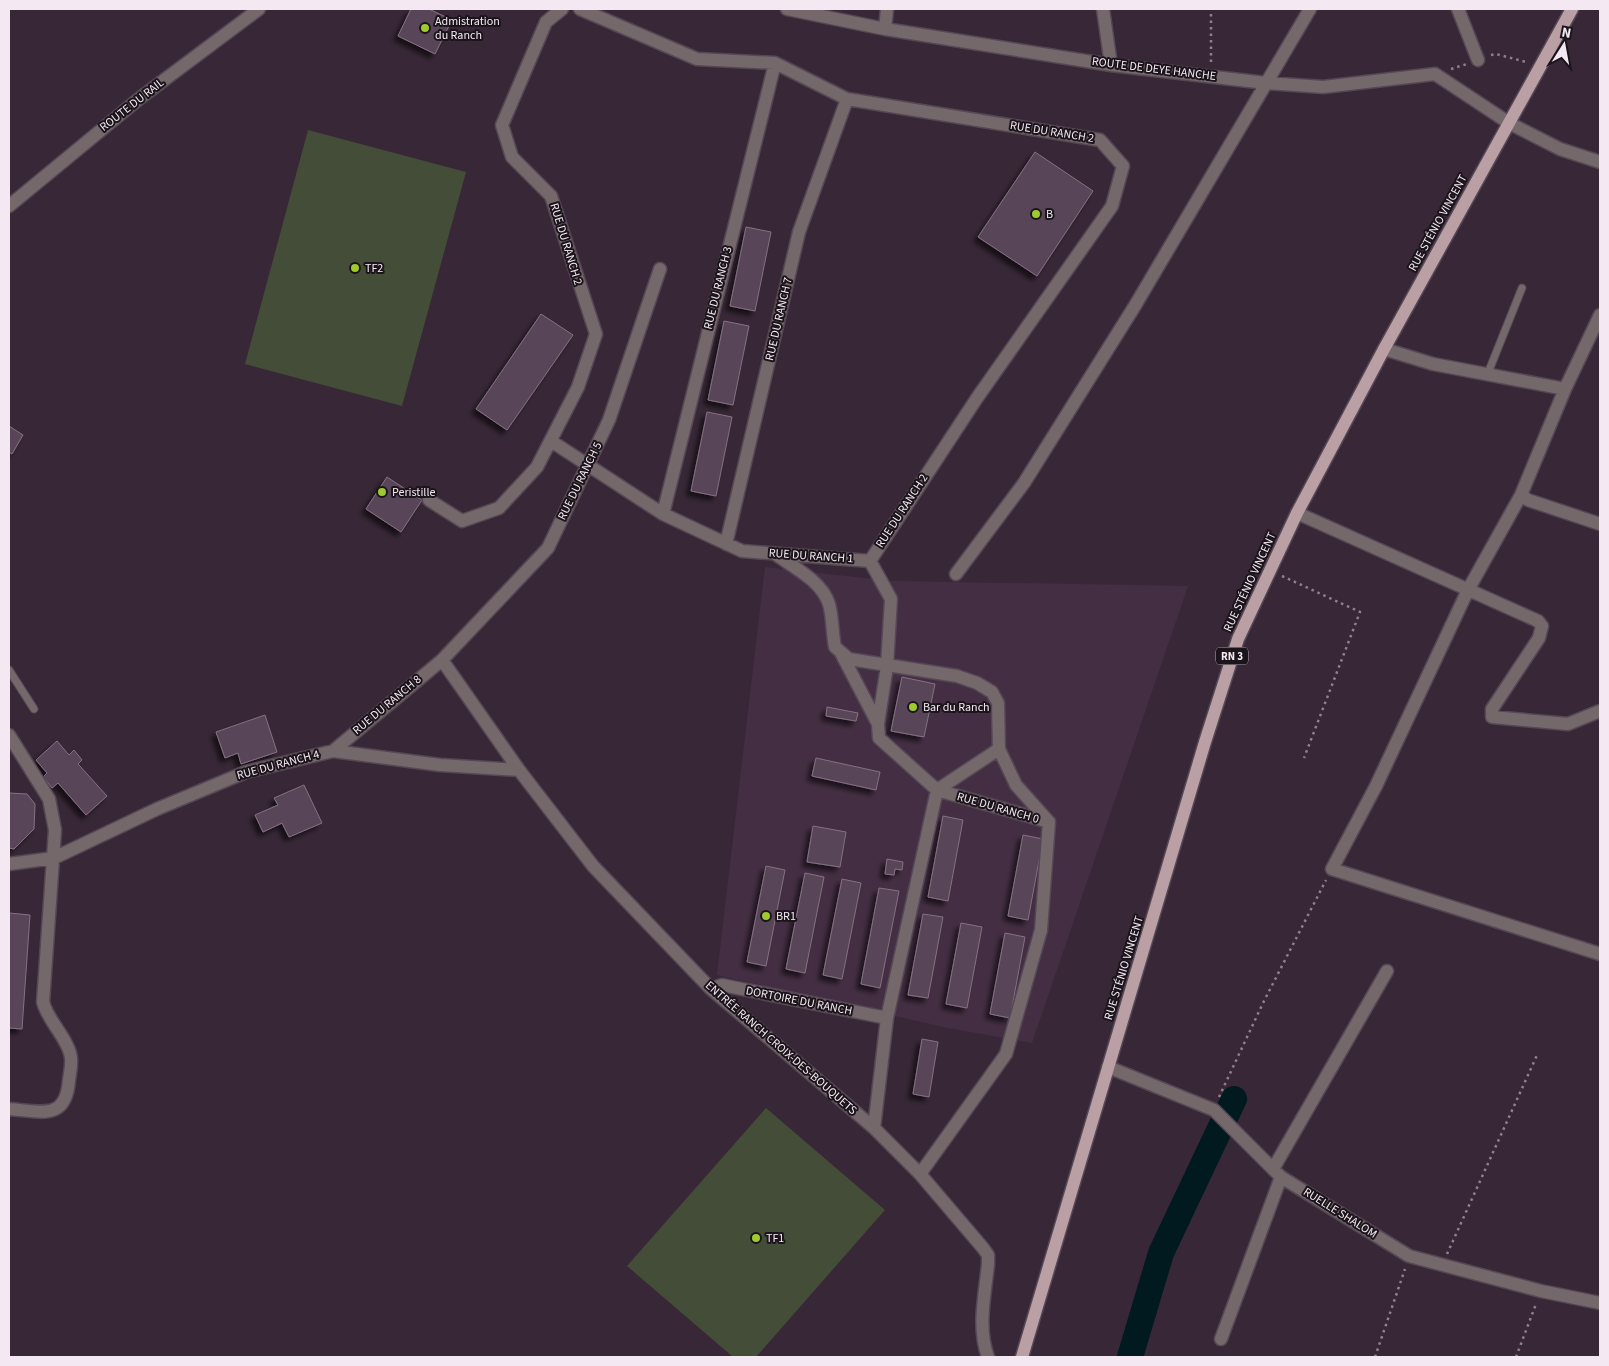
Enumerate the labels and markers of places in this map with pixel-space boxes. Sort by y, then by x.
place label: Admistration du Ranch [435,13,500,44]
marker: Admistration du Ranch [419,22,431,34]
place label: B [1046,206,1053,223]
marker: B [1030,208,1042,220]
place label: TF2 [365,260,383,277]
marker: TF2 [349,262,361,274]
place label: Peristille [392,484,435,501]
marker: Peristille [376,486,388,498]
place label: Bar du Ranch [923,699,990,716]
marker: Bar du Ranch [907,701,919,713]
place label: BR1 [776,908,796,925]
marker: BR1 [760,910,772,922]
place label: TF1 [766,1230,784,1247]
marker: TF1 [750,1232,762,1244]

